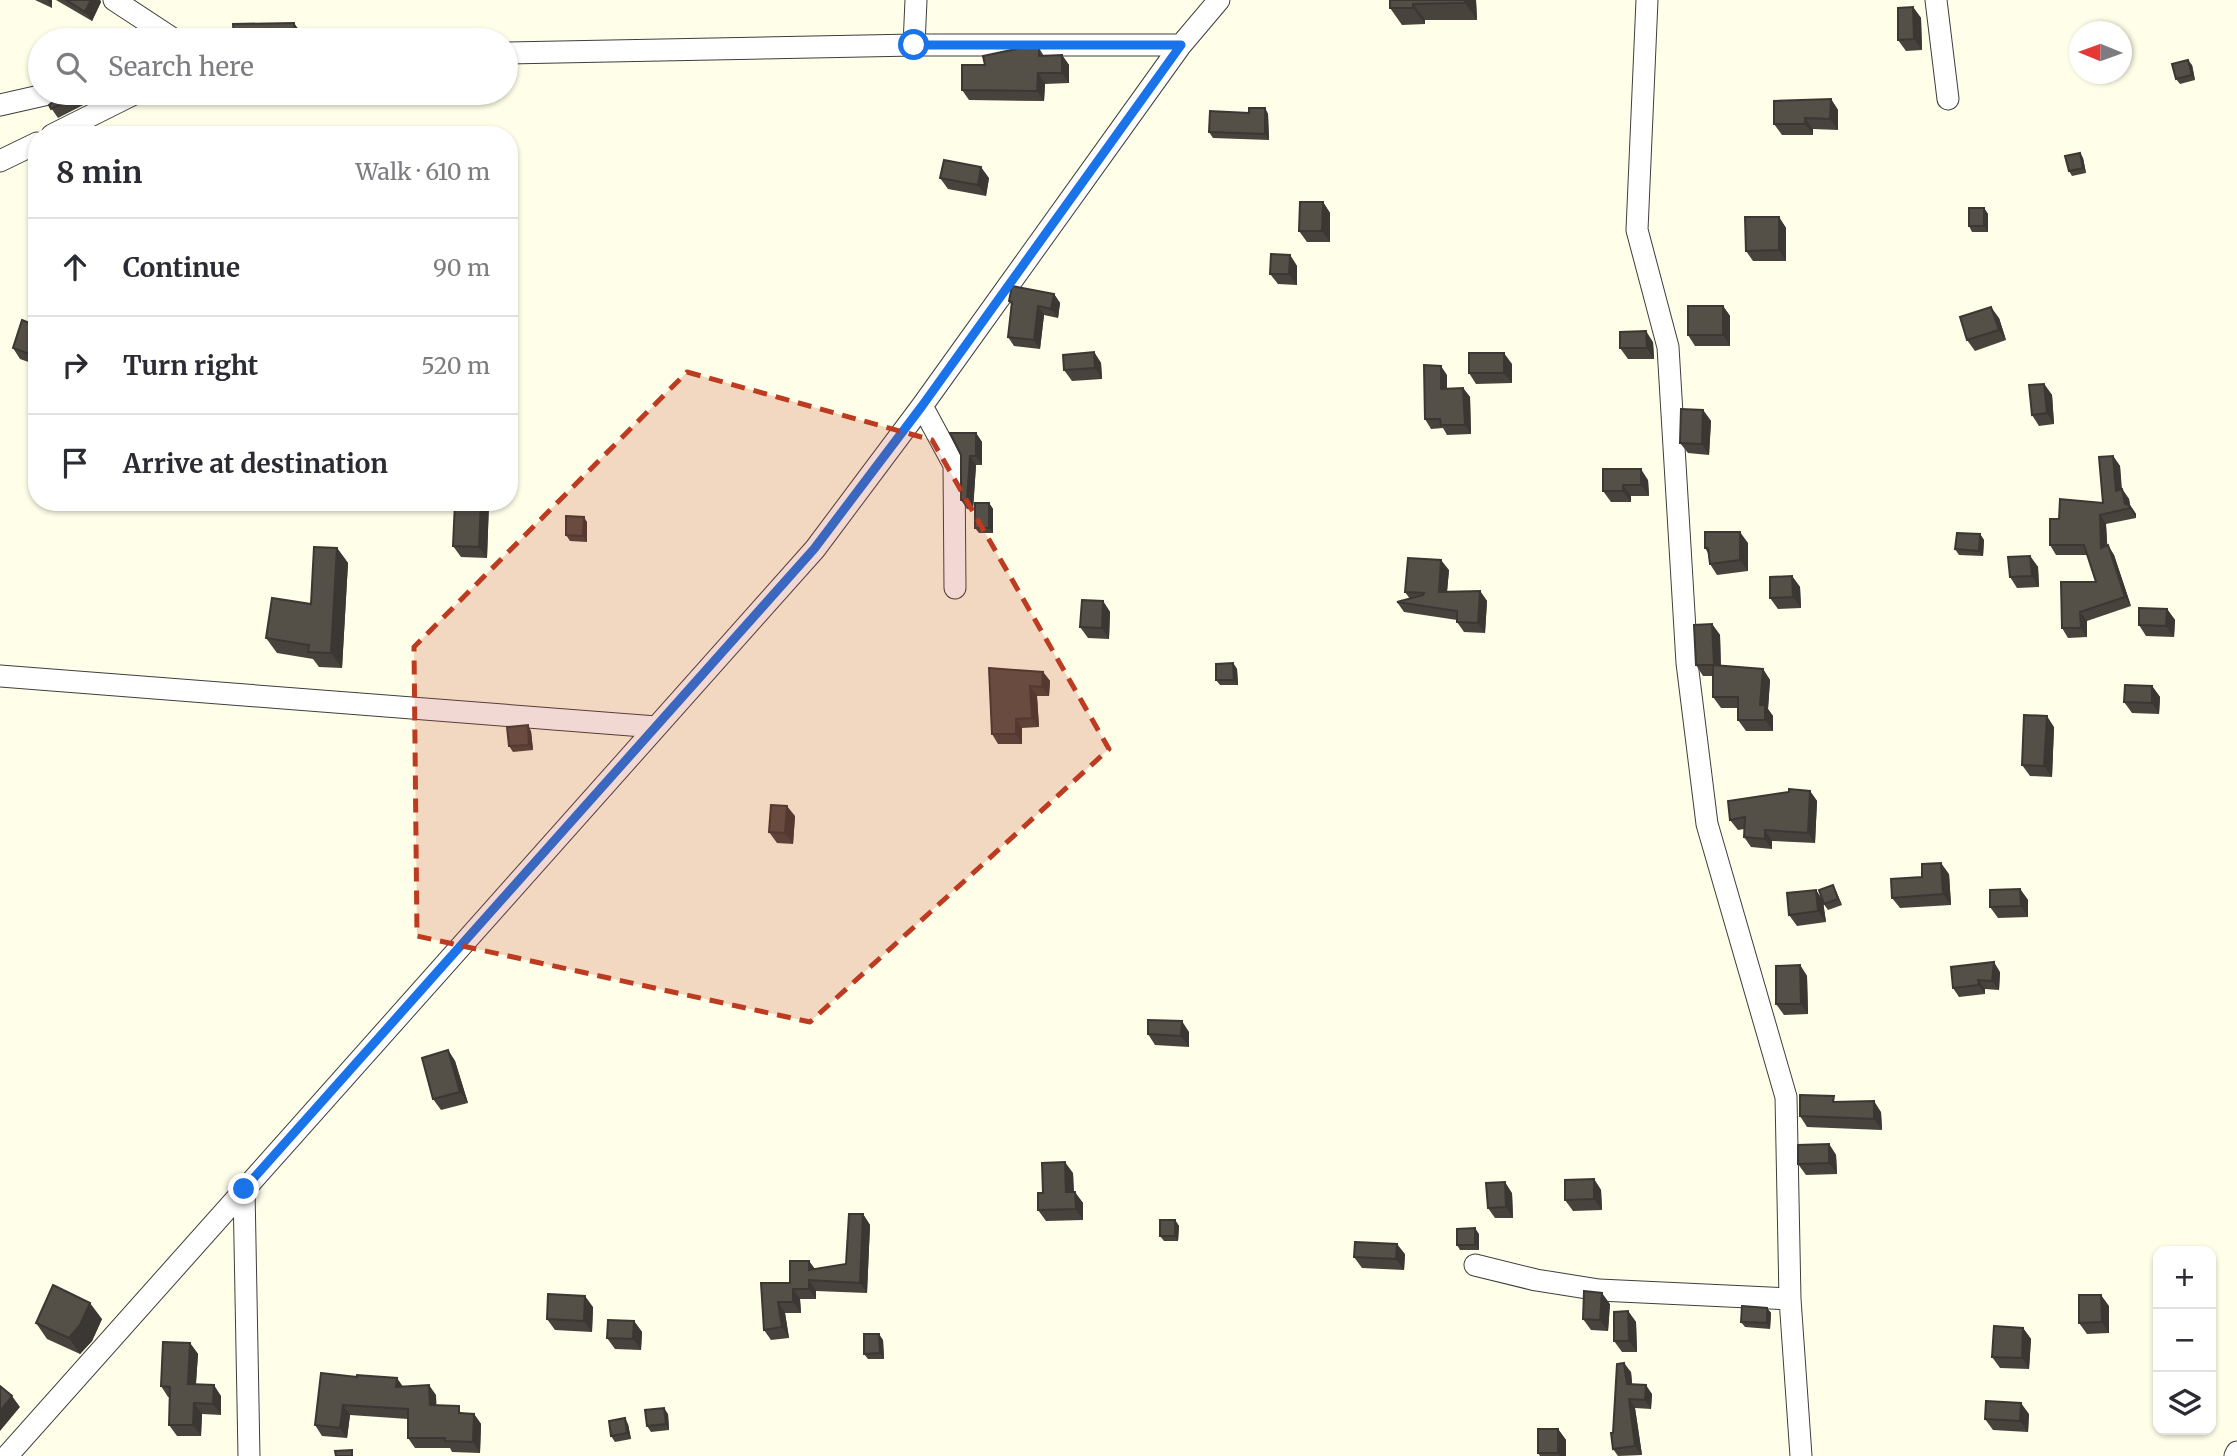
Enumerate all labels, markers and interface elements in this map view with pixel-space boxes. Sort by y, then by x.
north arrow [2069,21,2132,84]
search box [28,28,518,105]
route start [898,29,929,60]
icon: search [52,48,90,86]
text: Search here [108,50,254,83]
text: 8 min [56,153,142,191]
text: Walk · 610 m [355,157,490,186]
icon: ahead [56,248,94,286]
text: Continue [123,251,240,284]
text: 90 m [433,253,490,282]
icon: right [56,346,94,384]
text: Turn right [123,349,258,382]
text: 520 m [421,351,490,380]
icon: arrive [56,444,94,482]
text: Arrive at destination [123,447,388,480]
route end [228,1173,259,1204]
map controls [2153,1246,2216,1435]
button: + [2153,1246,2216,1309]
button: − [2153,1309,2216,1372]
button: layers [2153,1372,2216,1435]

